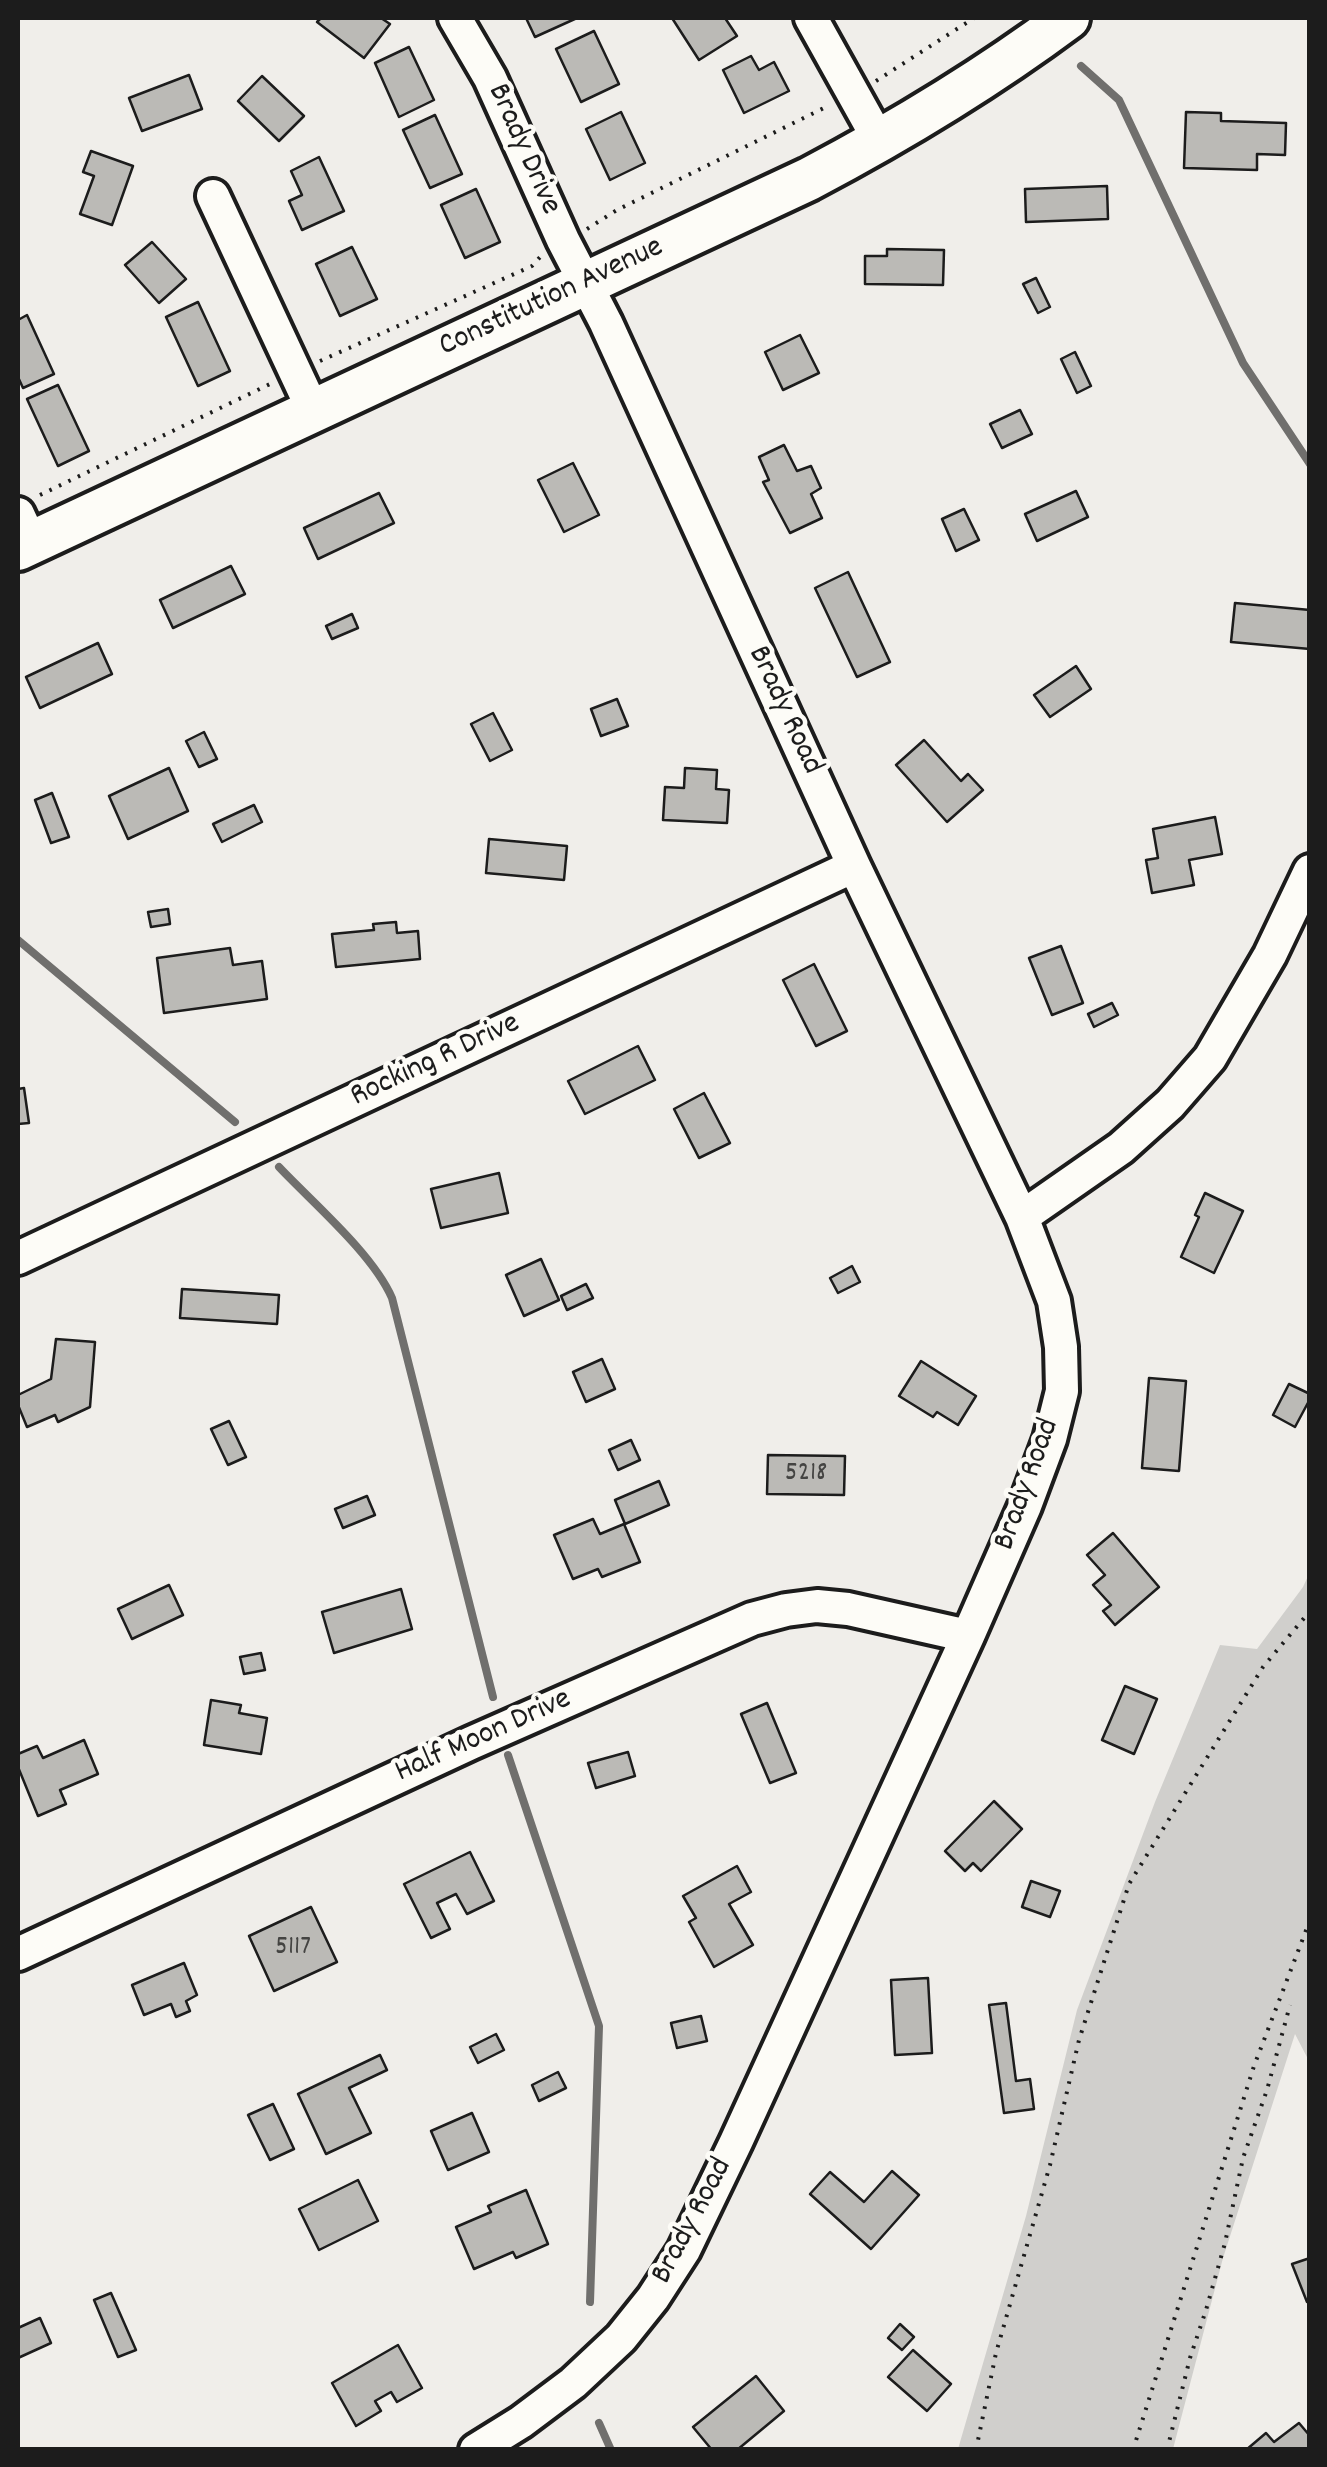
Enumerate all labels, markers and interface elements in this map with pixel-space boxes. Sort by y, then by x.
street label: Brady Drive [476,79,568,221]
street label: Constitution Avenue [434,230,670,368]
street label: Brady Road [737,641,829,781]
street label: Rocking R Drive [345,1006,527,1118]
street label: Brady Road [987,1414,1071,1556]
house number: 5218 [785,1458,827,1492]
street label: Half Moon Drive [390,1682,578,1794]
house number: 5117 [275,1932,311,1966]
street label: Brady Road [645,2152,743,2292]

